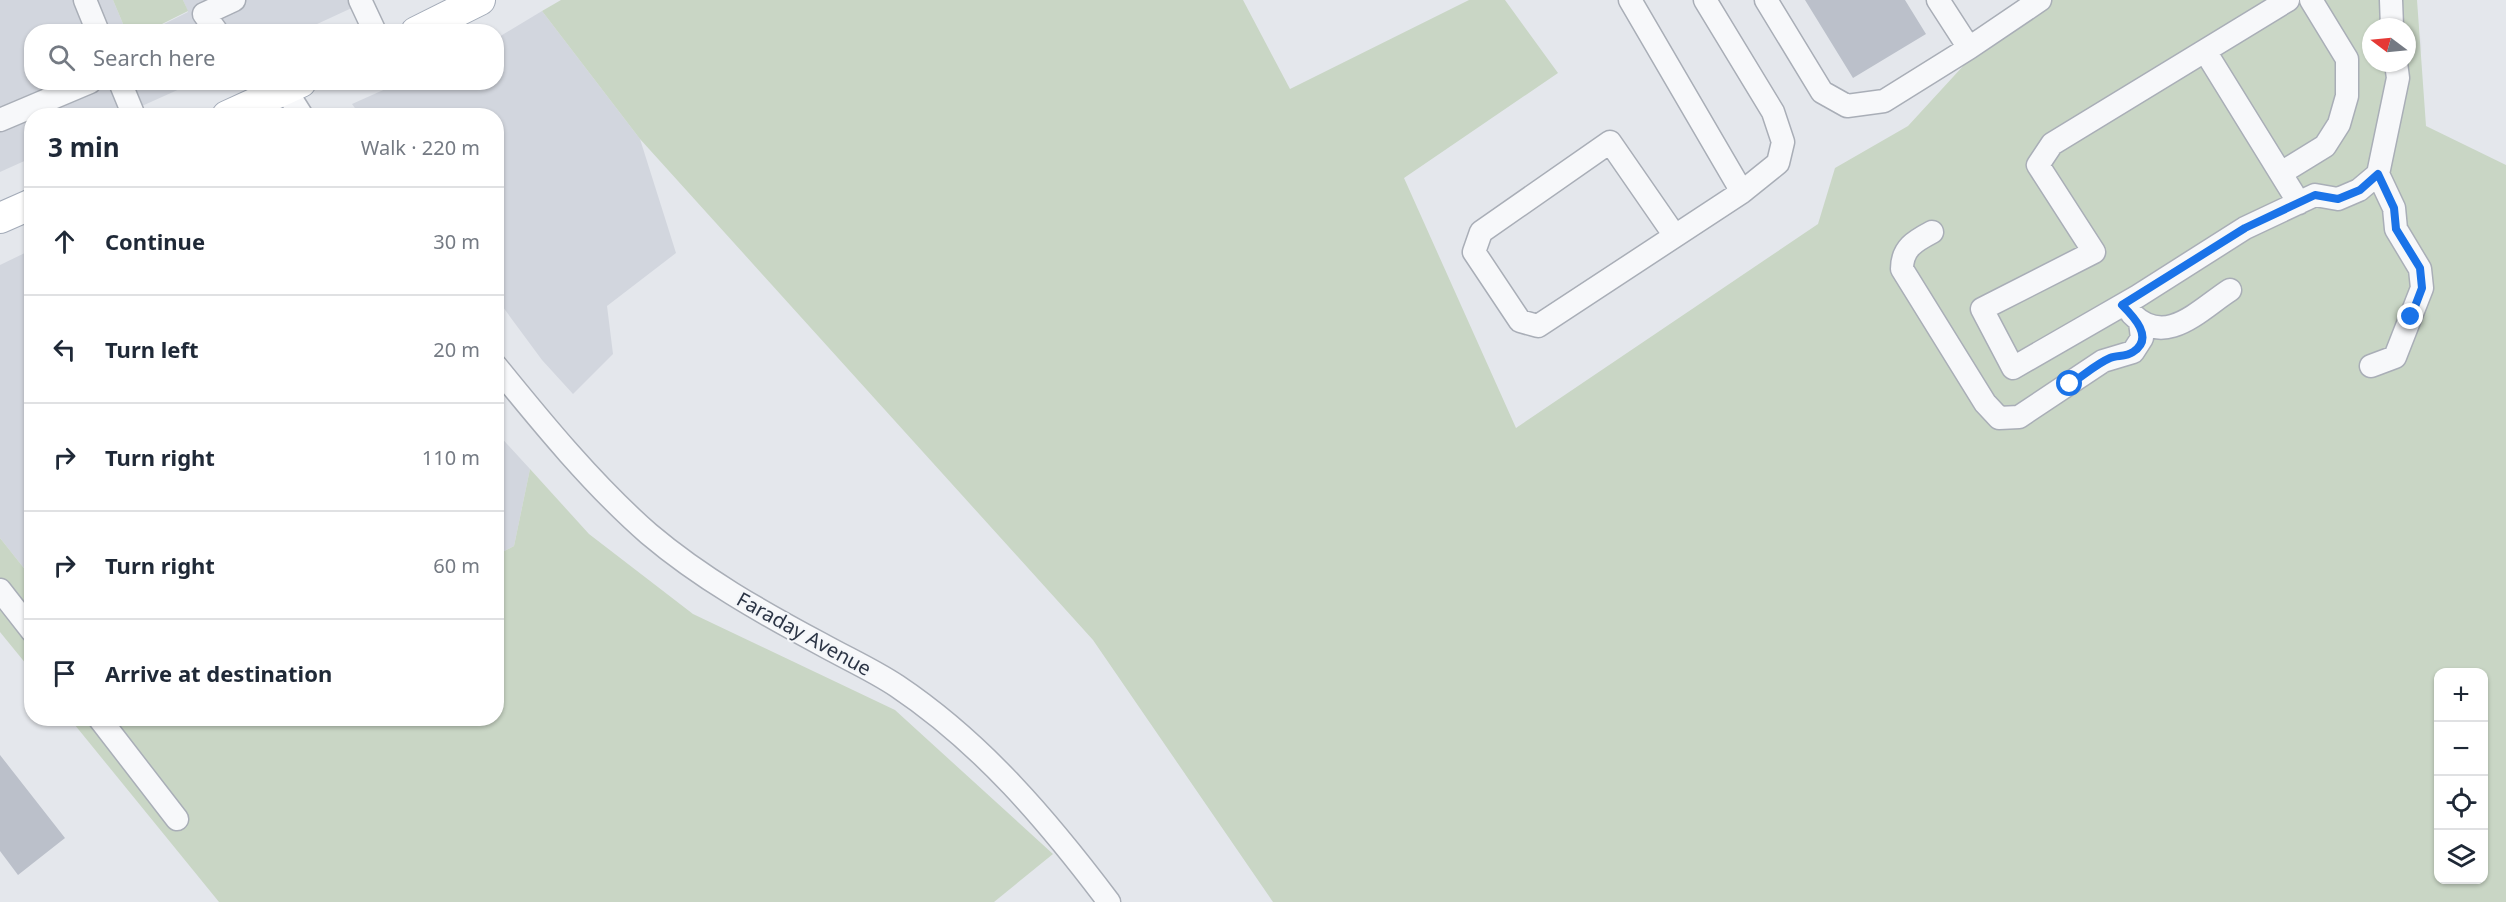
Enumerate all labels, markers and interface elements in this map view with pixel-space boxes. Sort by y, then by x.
north arrow [2362,18,2416,72]
search box [24,24,504,90]
icon: search [45,41,78,74]
text: Search here [93,42,215,72]
text: 3 min [48,129,120,165]
text: Walk · 220 m [361,134,480,161]
icon: ahead [48,225,81,258]
text: Continue [105,226,205,256]
text: 30 m [433,228,480,255]
route end [2397,303,2423,329]
icon: left [48,333,81,366]
text: Turn left [105,334,199,364]
text: 20 m [433,336,480,363]
route start [2056,370,2082,396]
icon: right [48,441,81,474]
text: Turn right [105,442,215,472]
text: 110 m [422,444,480,471]
icon: right [48,549,81,582]
text: Turn right [105,550,215,580]
text: 60 m [433,552,480,579]
street label: Faraday Avenue [732,585,876,682]
icon: arrive [48,657,81,690]
text: Arrive at destination [105,658,332,688]
map controls [2434,668,2488,884]
button: + [2434,668,2488,722]
button: − [2434,722,2488,776]
button: locate [2434,776,2488,830]
button: layers [2434,830,2488,884]

